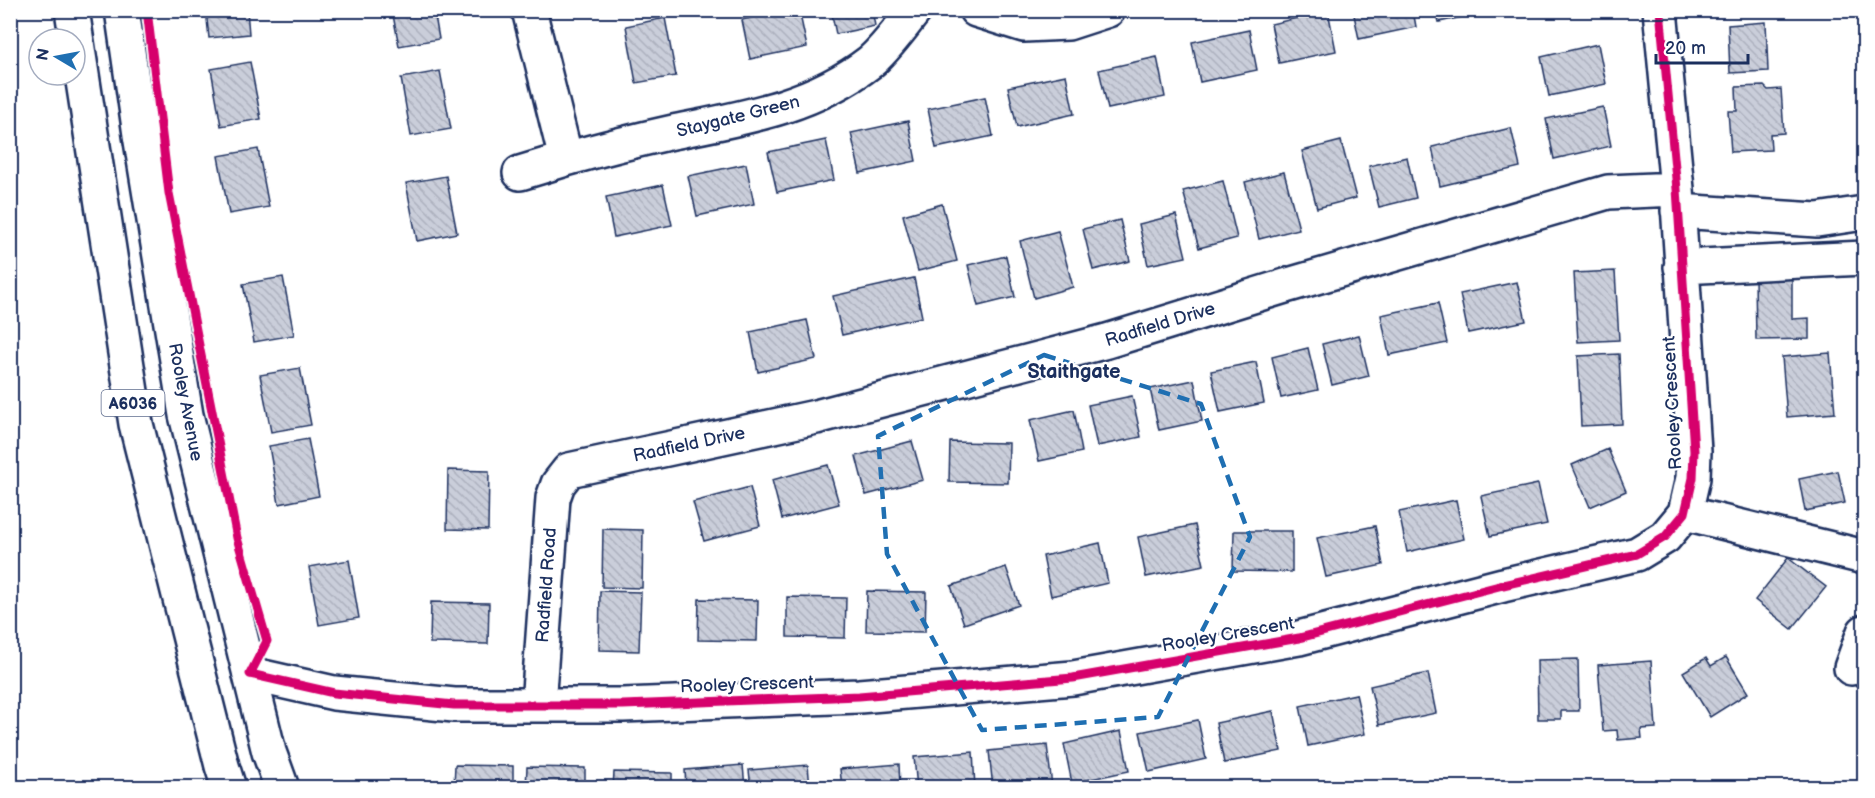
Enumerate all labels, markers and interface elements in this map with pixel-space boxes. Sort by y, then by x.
north arrow [27,27,87,87]
scale bar [1656,27,1748,65]
text: 20 m [1665,38,1706,59]
text: N [33,47,54,62]
street label: Staygate Green [674,91,802,142]
street label: Radfield Drive [1103,298,1218,351]
street label: Rooley Crescent [1658,335,1686,470]
street label: Rooley Avenue [164,341,207,463]
district label: Staithgate [1027,360,1121,384]
road number: A6036 [102,390,164,416]
street label: Radfield Drive [631,422,747,467]
street label: Radfield Road [532,527,561,643]
street label: Rooley Crescent [1160,612,1296,656]
street label: Rooley Crescent [680,672,815,697]

